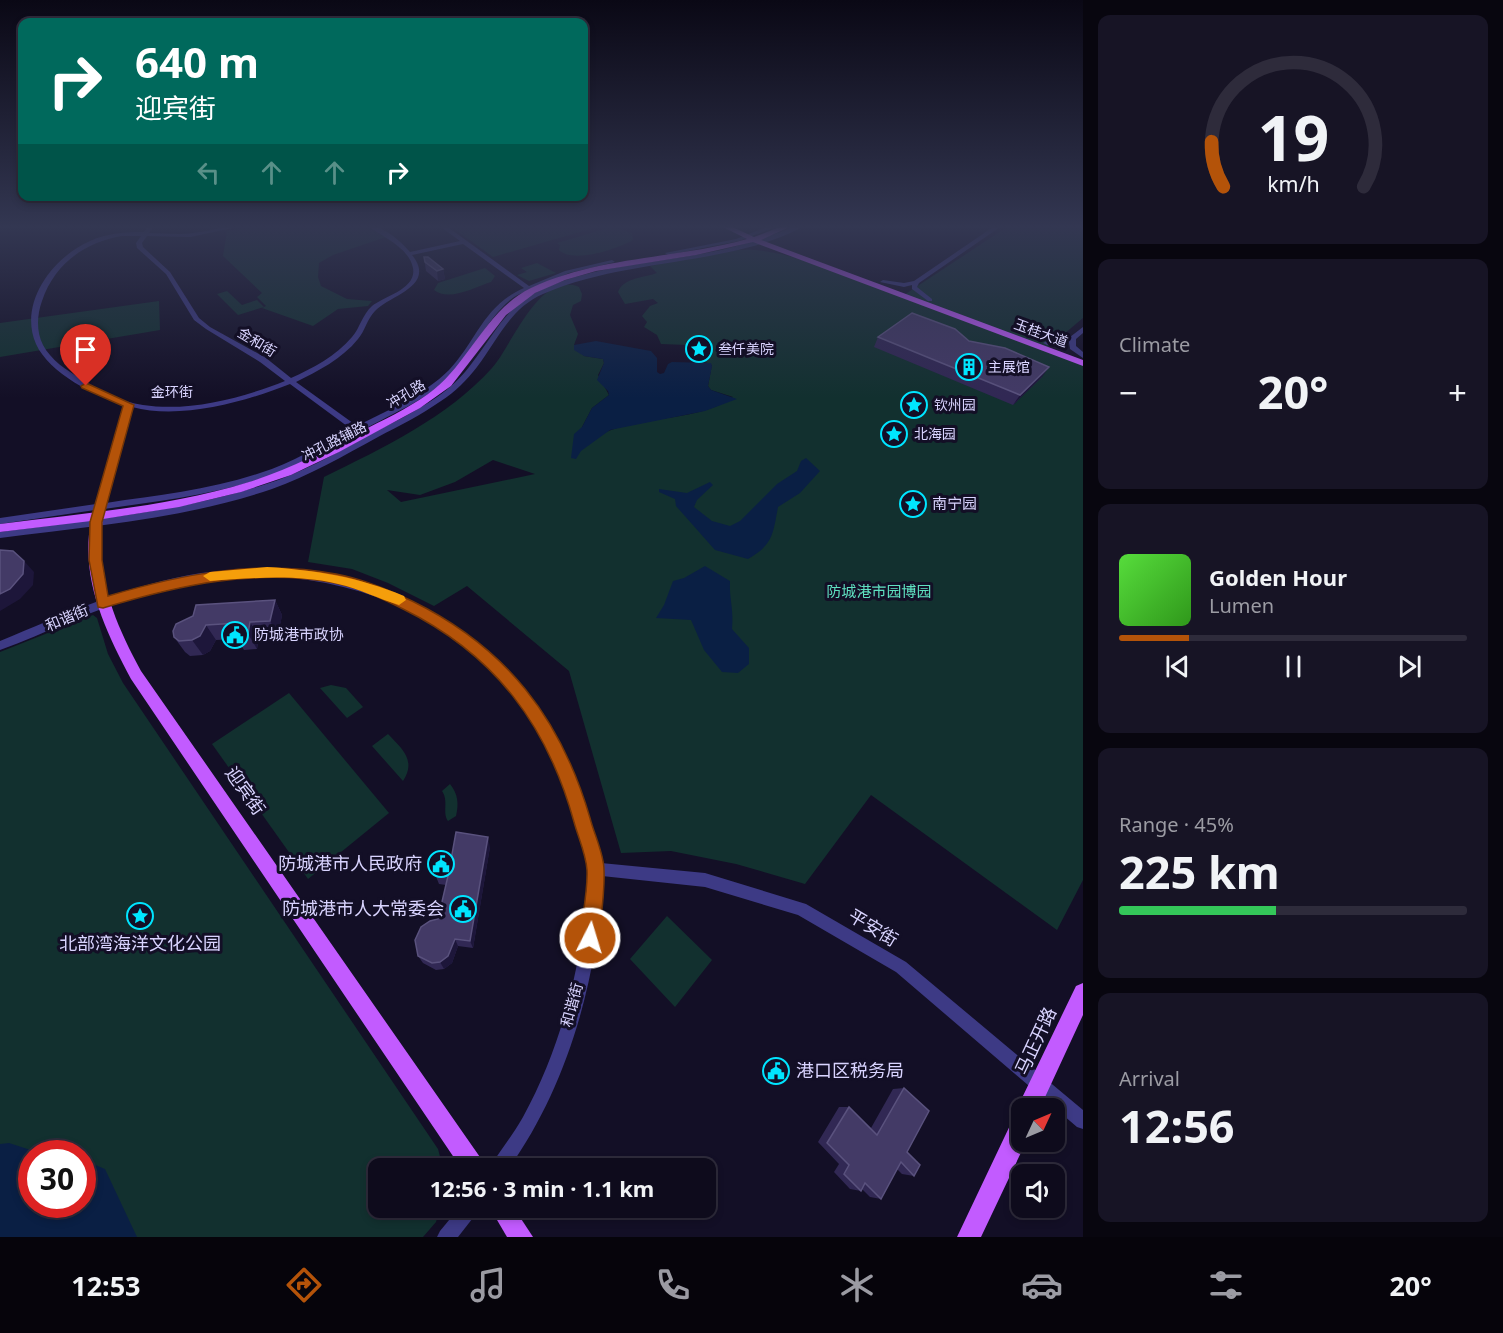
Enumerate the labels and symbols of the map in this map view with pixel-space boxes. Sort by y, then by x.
street label: 玉桂大道 [1012,314,1071,351]
street label: 金和街 [234,323,280,361]
pin [60,324,111,386]
place icon: 叁仟美院 [684,334,714,364]
place label: 叁仟美院 [718,339,774,358]
building icon: 主展馆 [954,352,984,382]
place label: 主展馆 [988,357,1030,376]
street label: 冲孔路 [383,375,429,413]
street label: 金环街 [151,382,193,401]
place icon: 钦州园 [899,390,929,420]
place label: 钦州园 [934,395,976,414]
street label: 冲孔路辅路 [298,416,369,465]
place icon: 北海园 [879,419,909,449]
place label: 北海园 [914,424,956,443]
place icon: 南宁园 [898,489,928,519]
place label: 南宁园 [932,493,977,513]
park label: 防城港市园博园 [826,581,932,601]
street label: 和谐街 [42,599,91,635]
public building icon: 防城港市政协 [220,620,250,650]
place label: 防城港市政协 [254,624,344,644]
street label: 迎宾街 [221,761,271,819]
public building icon: 防城港市人民政府 [426,849,456,879]
place label: 防城港市人民政府 [278,851,422,875]
public building icon: 防城港市人大常委会 [448,894,478,924]
place label: 防城港市人大常委会 [282,896,444,920]
place icon: 北部湾海洋文化公园 [125,901,155,931]
street label: 平安街 [844,903,903,951]
position arrow [558,906,622,970]
place label: 北部湾海洋文化公园 [59,931,221,955]
street label: 和谐街 [556,980,587,1029]
street label: 马正开路 [1009,1003,1061,1078]
public building icon: 港口区税务局 [761,1056,791,1086]
place label: 港口区税务局 [796,1058,904,1082]
north arrow [1011,1098,1065,1152]
speed limit sign: 30 [18,1140,96,1218]

